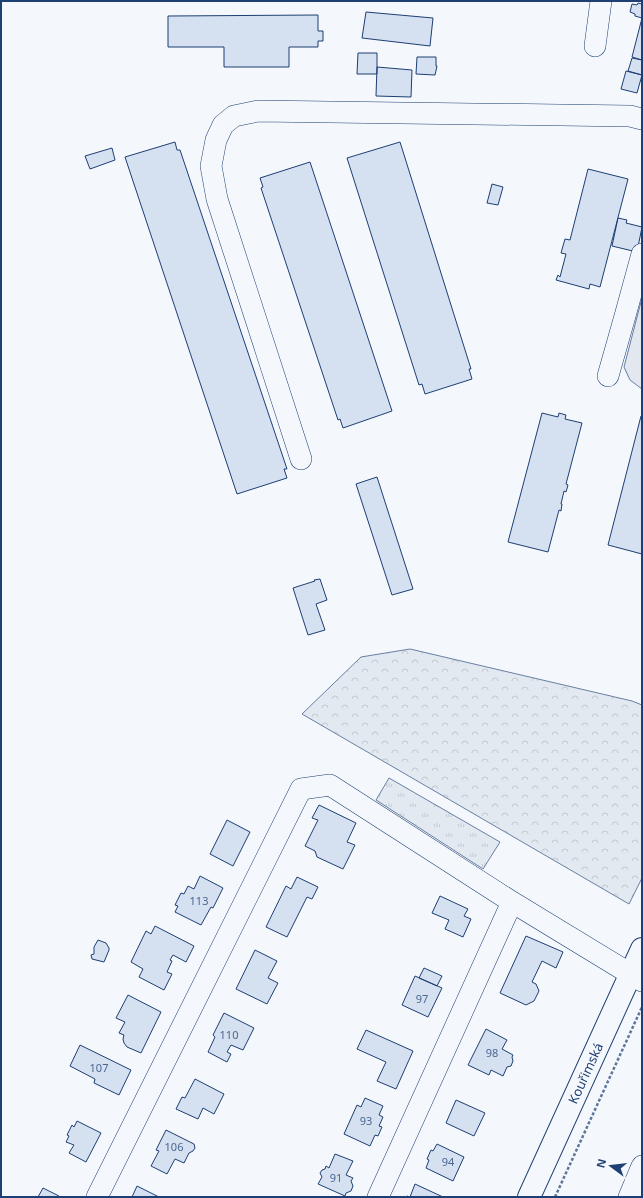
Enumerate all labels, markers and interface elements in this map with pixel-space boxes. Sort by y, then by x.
house number: 113 [190,893,208,908]
house number: 97 [416,991,428,1006]
house number: 110 [220,1027,238,1042]
street label: Kouřimská [564,1040,607,1107]
house number: 98 [486,1045,498,1060]
house number: 107 [90,1060,108,1075]
house number: 93 [360,1113,372,1128]
house number: 106 [165,1139,183,1154]
north arrow [591,1146,631,1186]
house number: 94 [442,1154,455,1169]
text: N [592,1157,609,1170]
house number: 91 [330,1170,342,1185]

